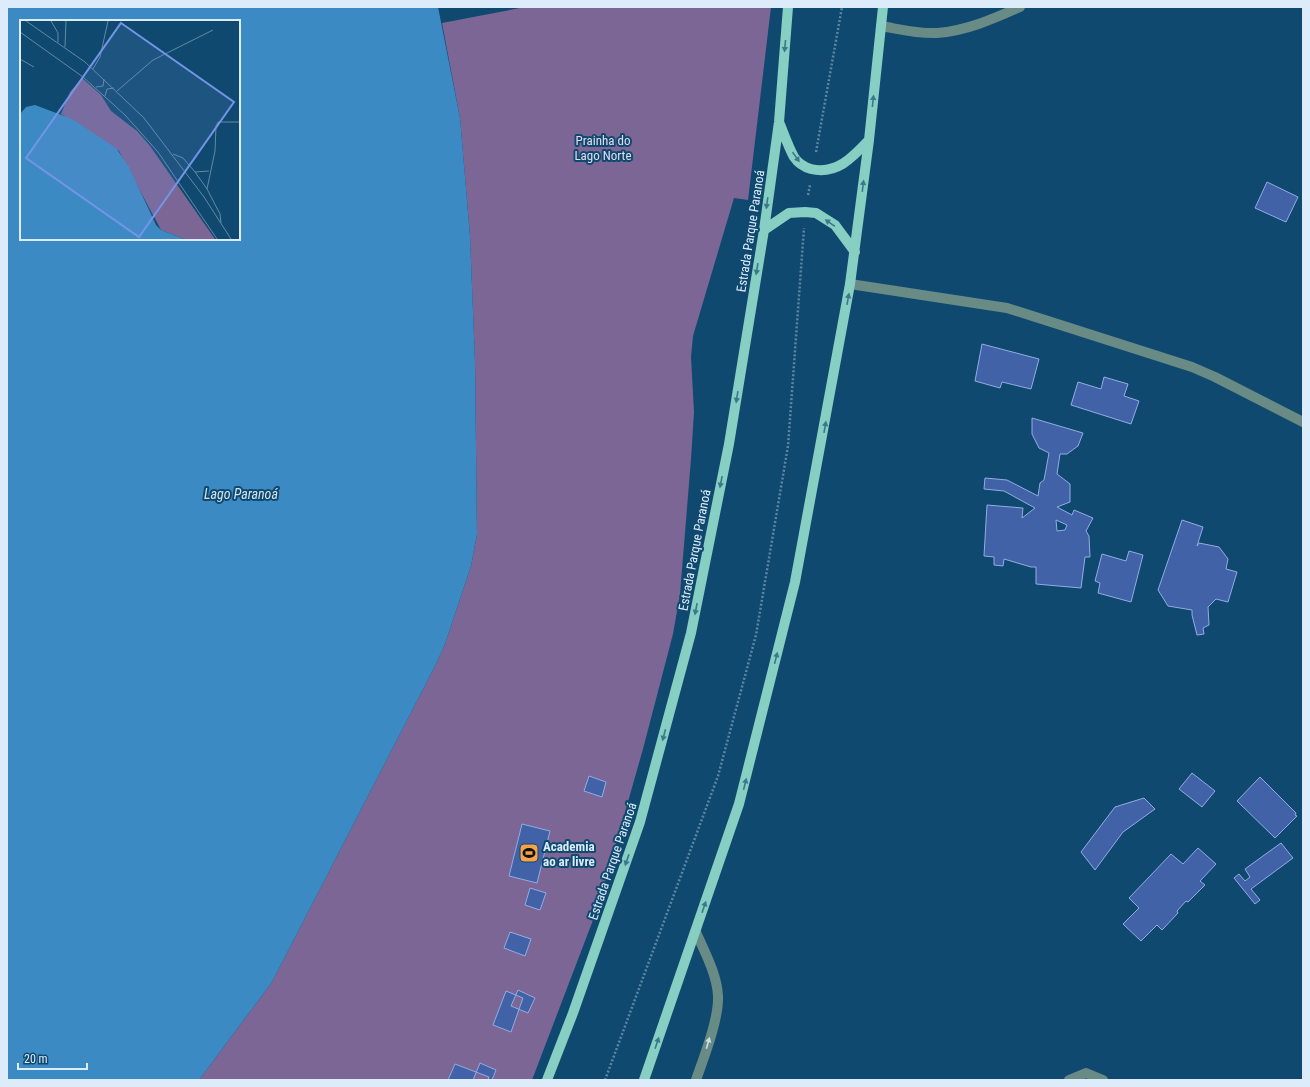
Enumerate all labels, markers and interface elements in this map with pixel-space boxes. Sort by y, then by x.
inset map [20,20,240,240]
one-way arrow [782,40,789,52]
one-way arrow [870,95,876,107]
park label: Prainha do Lago Norte [574,133,632,163]
one-way arrow [792,152,800,163]
street label: Estrada Parque Paranoá [733,169,768,293]
one-way arrow [860,180,867,192]
one-way arrow [764,197,770,209]
one-way arrow [825,219,835,227]
one-way arrow [754,262,760,275]
one-way arrow [845,293,851,305]
one-way arrow [734,391,740,403]
one-way arrow [822,421,828,433]
one-way arrow [718,476,724,488]
water label: Lago Paranoá [204,486,278,502]
street label: Estrada Parque Paranoá [675,488,714,612]
one-way arrow [692,603,698,615]
one-way arrow [774,651,780,664]
one-way arrow [660,729,666,741]
one-way arrow [742,777,748,790]
street label: Estrada Parque Paranoá [585,800,640,922]
place label: Academia ao ar livre [543,839,595,869]
sports icon: Academia ao ar livre [518,842,540,864]
one-way arrow [624,854,630,866]
one-way arrow [701,901,707,913]
one-way arrow [705,1036,711,1048]
one-way arrow [654,1037,660,1049]
scale bar [18,1045,87,1071]
text: 20 m [24,1052,48,1066]

